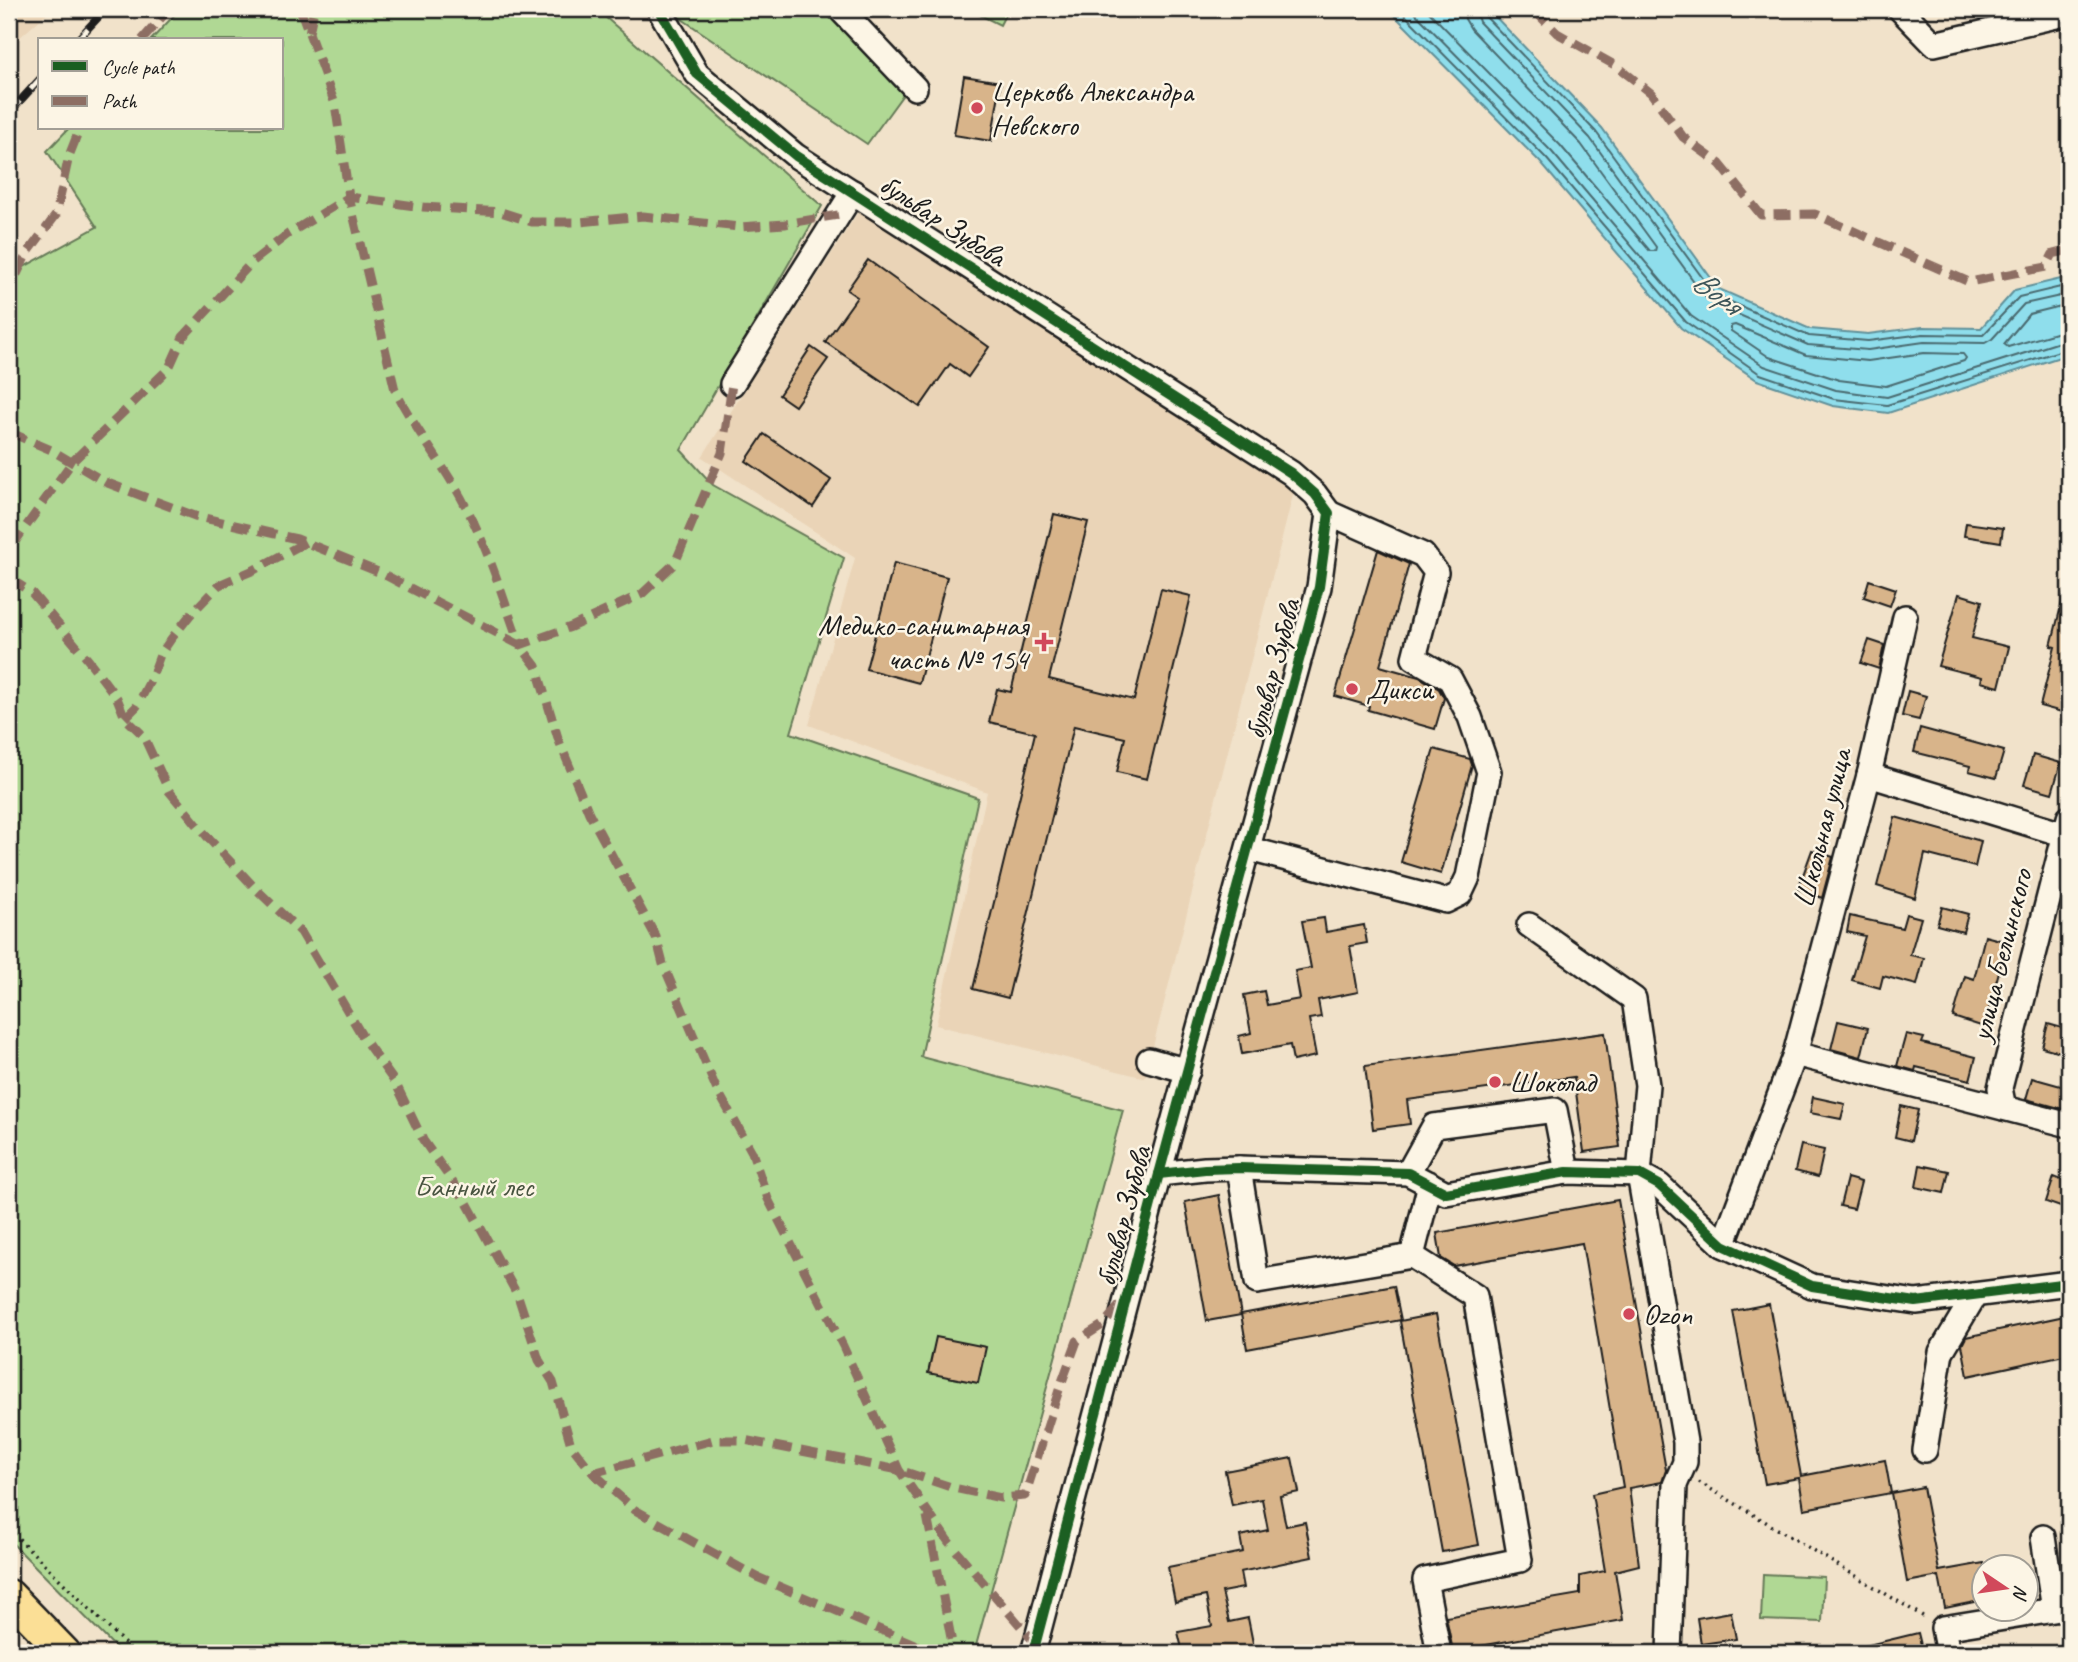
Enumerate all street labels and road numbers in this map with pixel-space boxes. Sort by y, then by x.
street label: бульвар Зубова [873,165,1015,276]
street label: бульвар Зубова [1235,593,1309,743]
street label: Школьная улица [1784,742,1861,911]
street label: улица Белинского [1961,864,2041,1047]
street label: бульвар Зубова [1086,1140,1160,1290]

